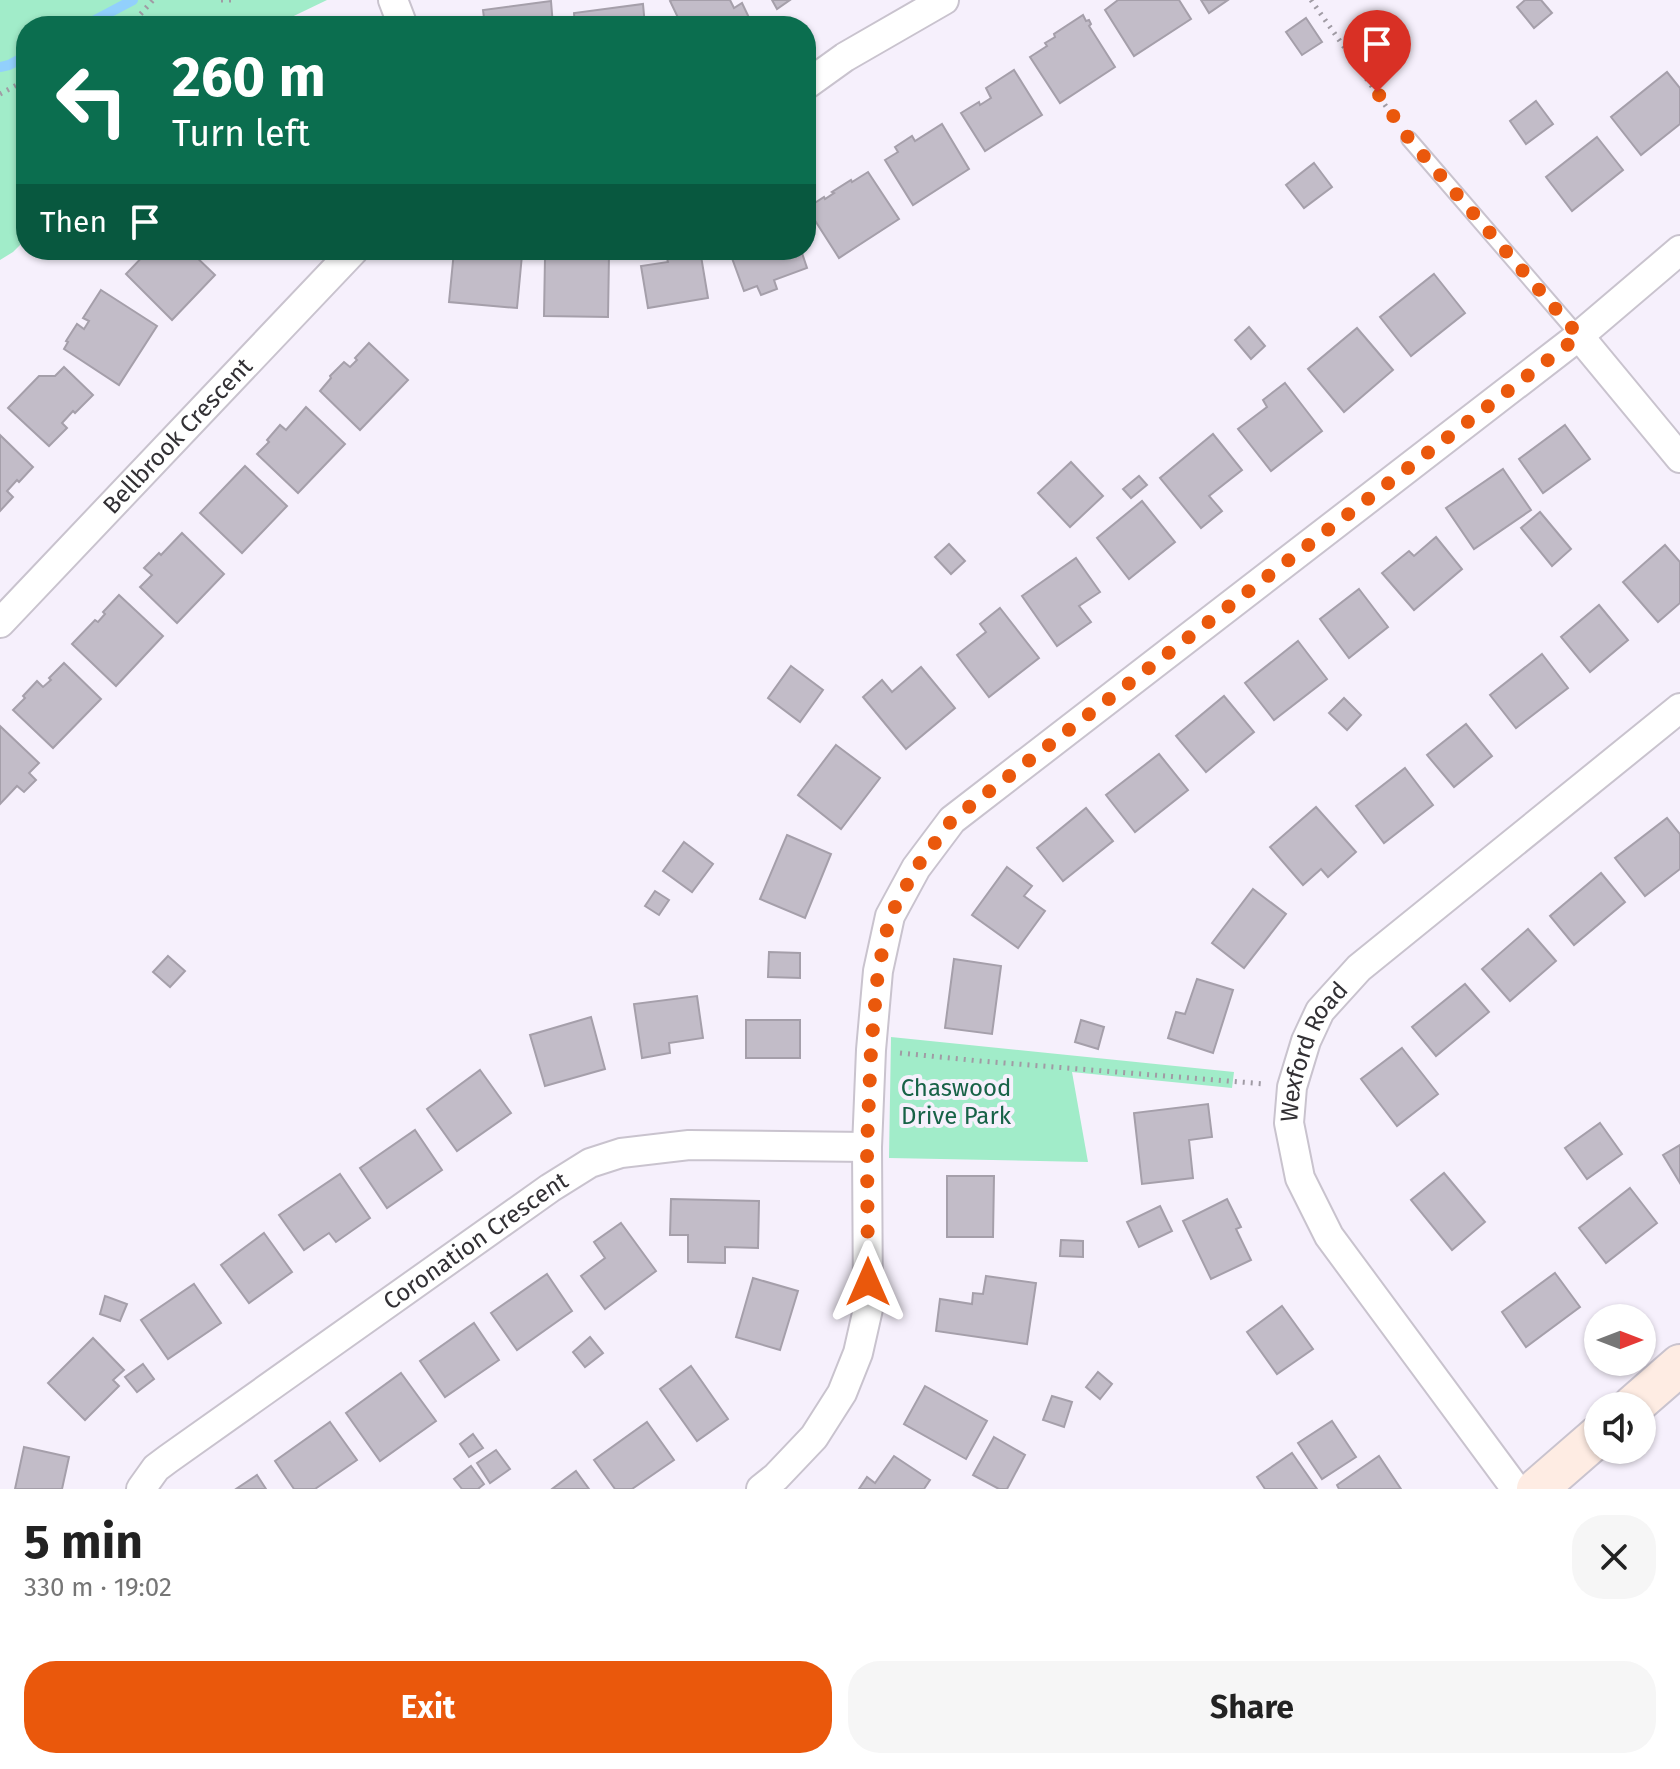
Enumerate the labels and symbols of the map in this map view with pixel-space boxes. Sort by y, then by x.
pin [1343,10,1411,92]
street label: Bellbrook Crescent [97,352,258,520]
street label: Wexford Road [1275,976,1354,1123]
park label: Chaswood Drive Park [901,1074,1012,1130]
street label: Coronation Crescent [378,1166,573,1316]
position arrow [826,1240,910,1324]
north arrow [1584,1304,1656,1376]

